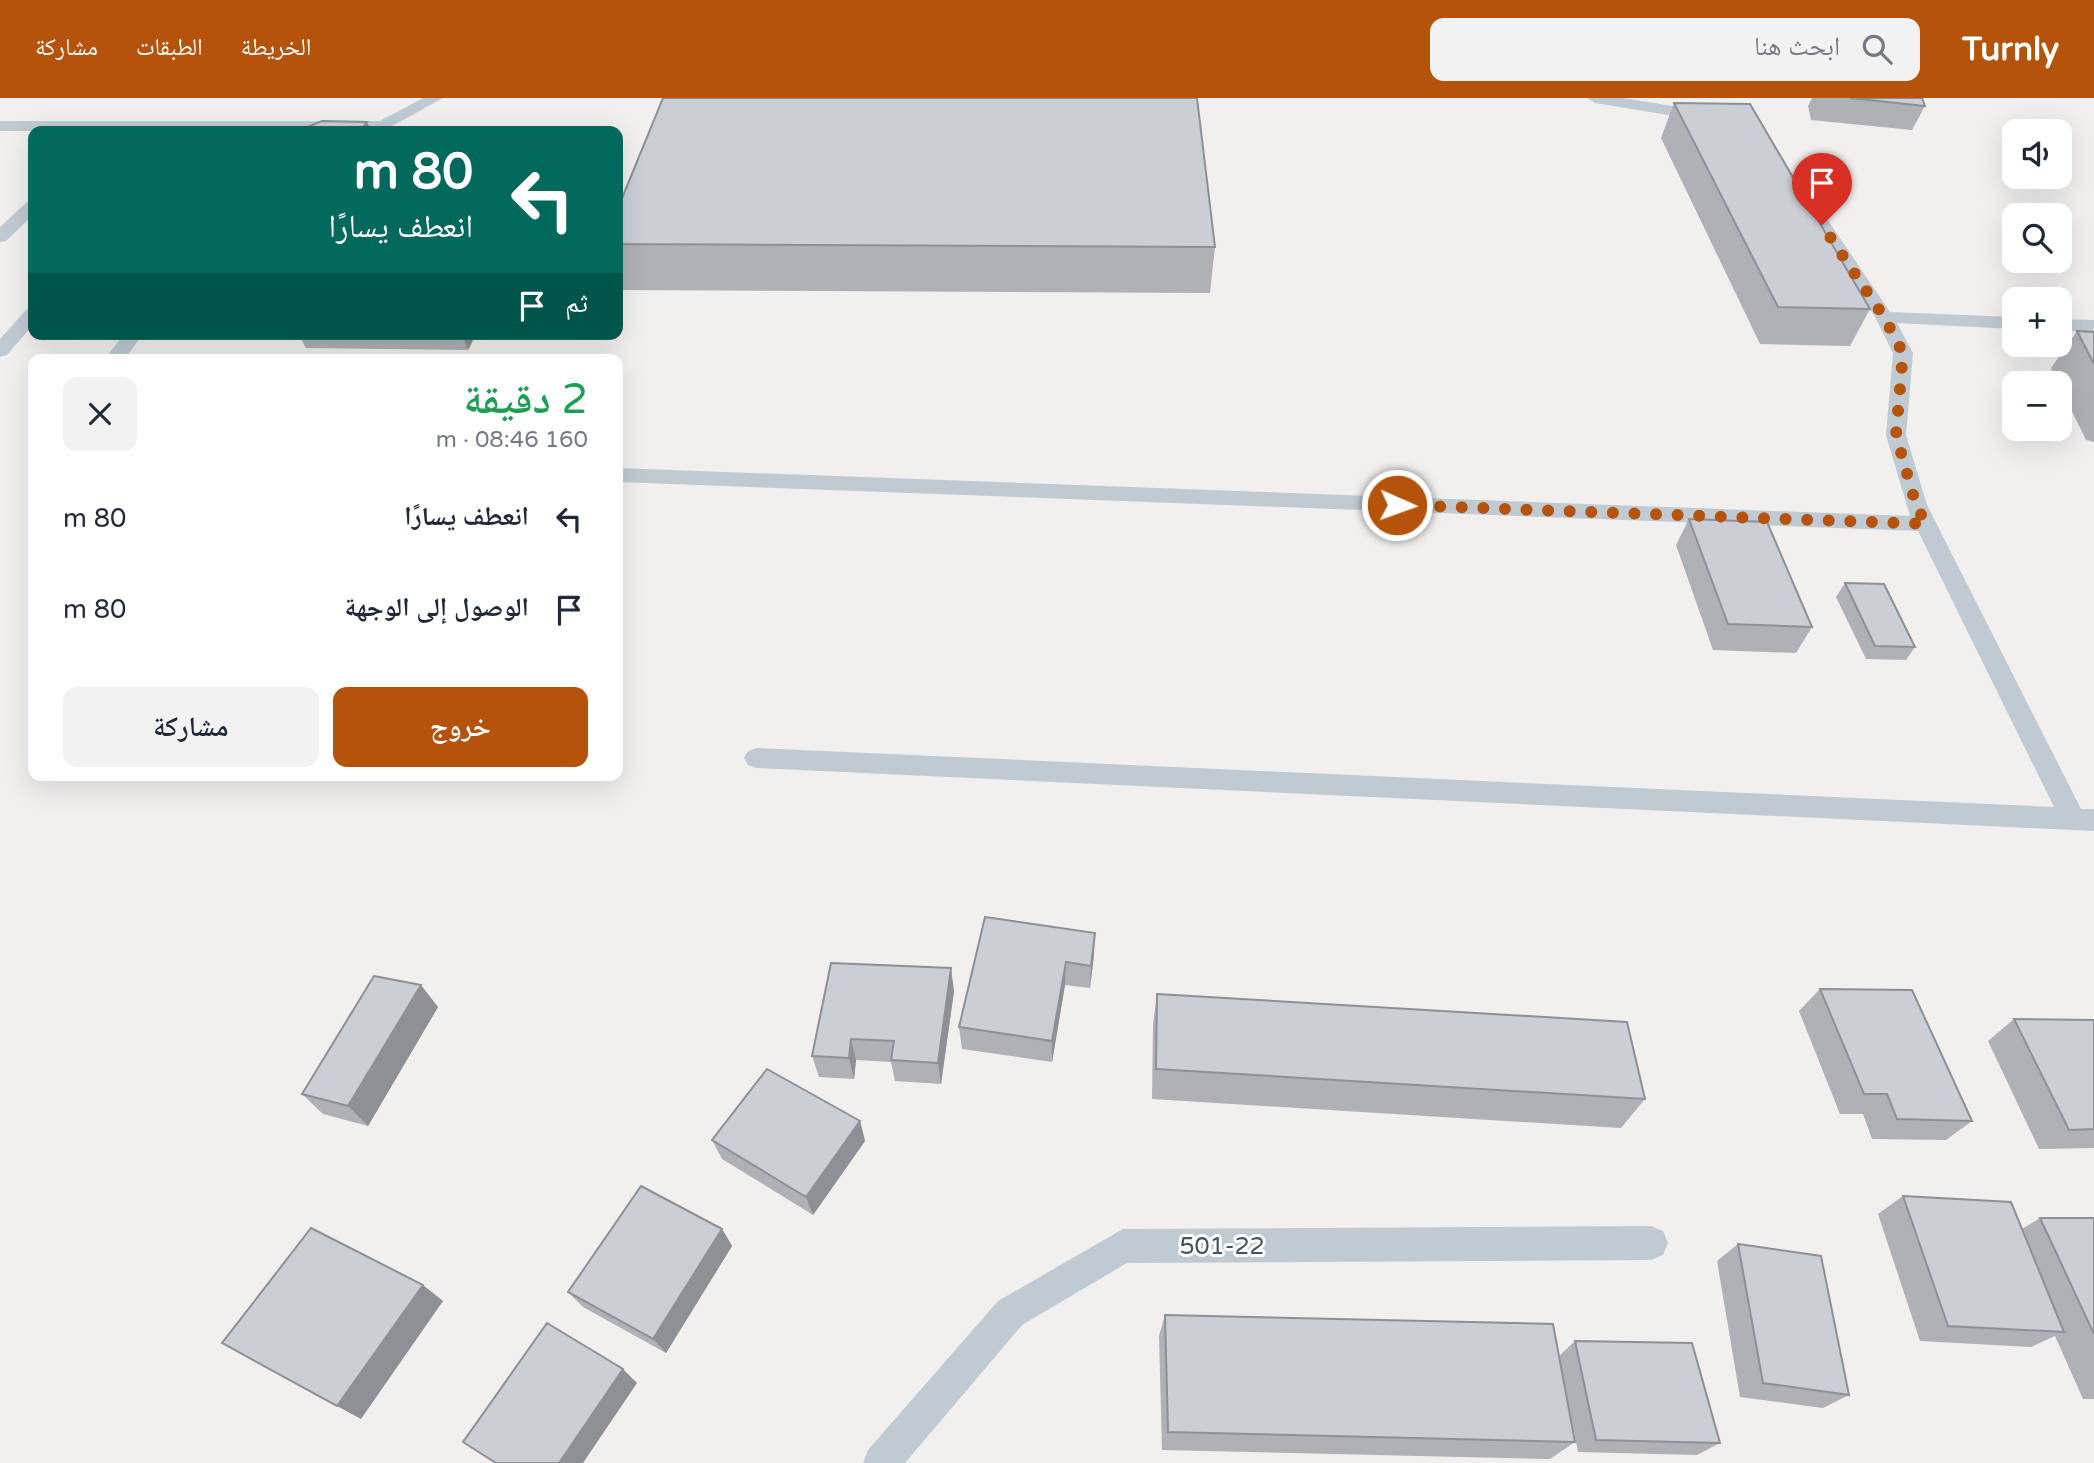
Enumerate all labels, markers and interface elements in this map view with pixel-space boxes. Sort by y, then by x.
search box [1430,18,1920,81]
icon: search [1858,30,1896,68]
text: Turnly [1962,30,2059,69]
text: ابحث هنا [1754,31,1840,62]
text: مشاركة [35,33,98,62]
text: الطبقات [136,33,203,62]
text: الخريطة [241,33,311,62]
map controls [2002,119,2072,441]
button: sound [2002,119,2072,189]
text: 80 m [354,143,473,202]
pin [1792,153,1852,225]
icon: left [497,154,588,245]
icon: arrive [1803,164,1841,202]
button: search [2002,203,2072,273]
text: انعطف يسارًا [328,208,473,246]
icon: arrive [513,287,551,325]
button: + [2002,287,2072,357]
text: ثم [565,288,588,319]
button: − [2002,371,2072,441]
text: 2 دقيقة [463,374,588,425]
button: close [63,377,137,451]
text: 160 m · 08:46 [436,426,588,454]
position arrow [1360,468,1434,542]
icon: left [550,500,588,538]
text: انعطف يسارًا [404,501,529,532]
text: 80 m [63,503,126,534]
icon: arrive [550,591,588,629]
text: الوصول إلى الوجهة [345,592,529,623]
text: 80 m [63,594,126,625]
button: مشاركة [63,687,319,767]
button: خروج [333,687,588,767]
street label: 501-22 [1179,1232,1265,1261]

